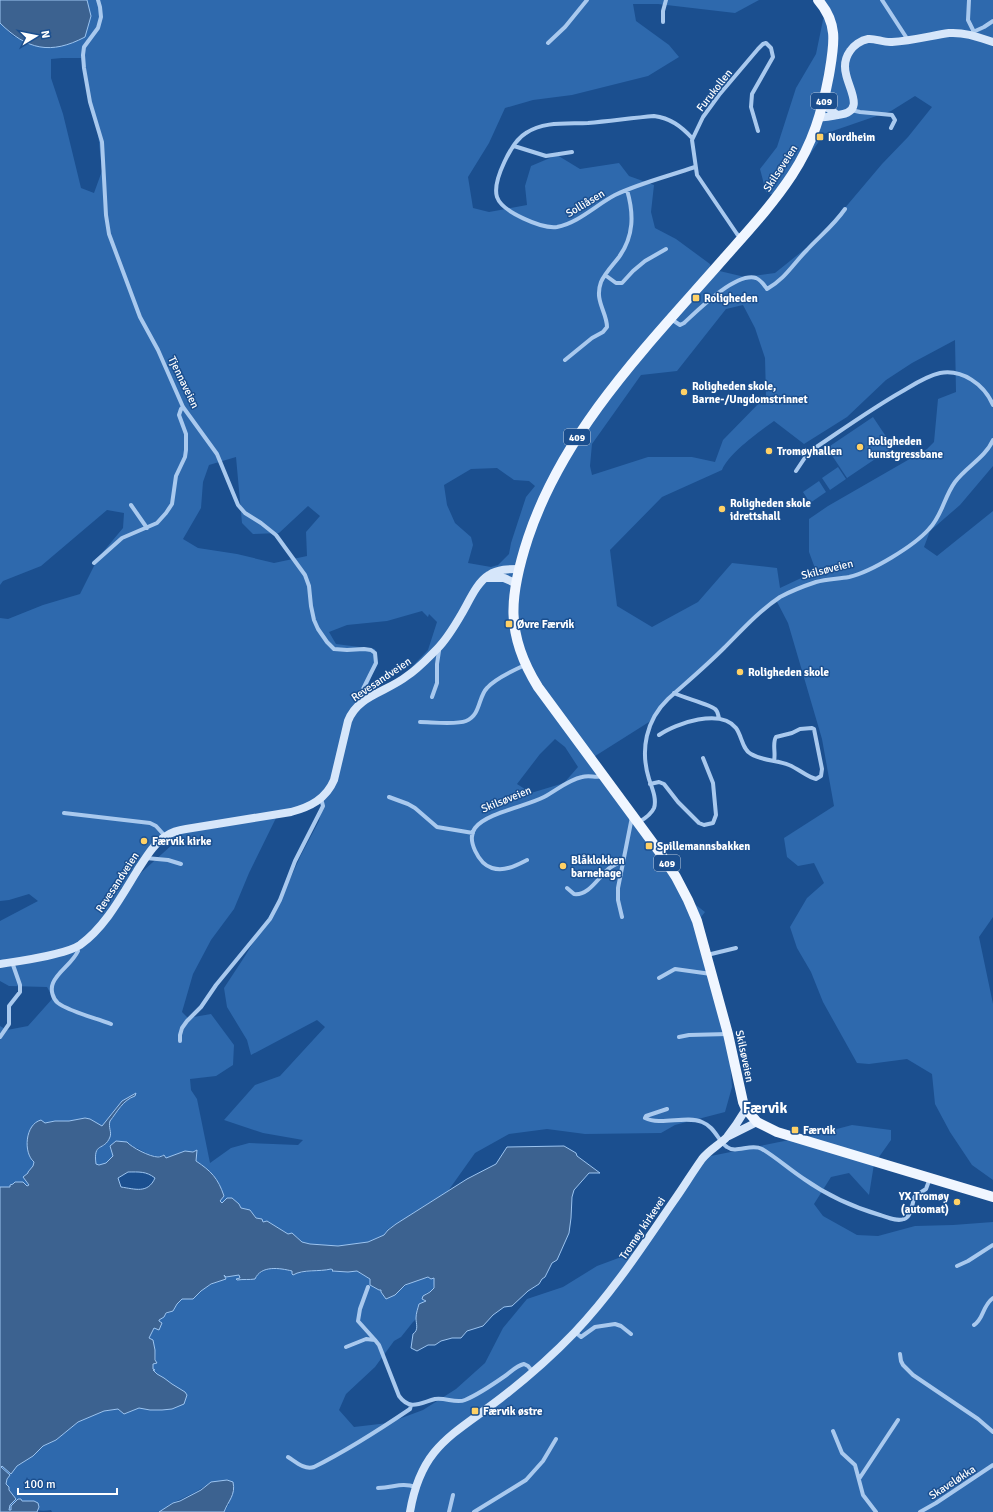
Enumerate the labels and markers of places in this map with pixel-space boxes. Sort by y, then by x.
place label: Nordheim [828,131,875,144]
marker: Nordheim [815,132,825,142]
place label: Roligheden [704,292,758,305]
marker: Roligheden [691,293,701,303]
place label: Roligheden skole, Barne-/Ungdomstrinnet [692,380,808,406]
marker: Roligheden skole, Barne-/Ungdomstrinnet [679,387,689,397]
place label: Roligheden kunstgressbane [868,435,943,461]
marker: Roligheden kunstgressbane [855,442,865,452]
place label: Tromøyhallen [777,445,842,458]
marker: Tromøyhallen [764,446,774,456]
place label: Roligheden skole idrettshall [730,497,812,523]
marker: Roligheden skole idrettshall [717,504,727,514]
place label: Øvre Færvik [517,618,575,631]
marker: Øvre Færvik [504,619,514,629]
place label: Roligheden skole [748,666,830,679]
marker: Roligheden skole [735,667,745,677]
place label: Færvik kirke [152,835,212,848]
marker: Færvik kirke [139,836,149,846]
place label: Spillemannsbakken [657,840,750,853]
marker: Spillemannsbakken [644,841,654,851]
place label: Blåklokken barnehage [571,854,624,880]
marker: Blåklokken barnehage [558,861,568,871]
place label: Færvik [803,1124,836,1137]
marker: Færvik [790,1125,800,1135]
place label: YX Tromøy (automat) [898,1190,950,1216]
marker: YX Tromøy (automat) [952,1197,962,1207]
place label: Færvik østre [483,1405,543,1418]
marker: Færvik østre [470,1406,480,1416]

